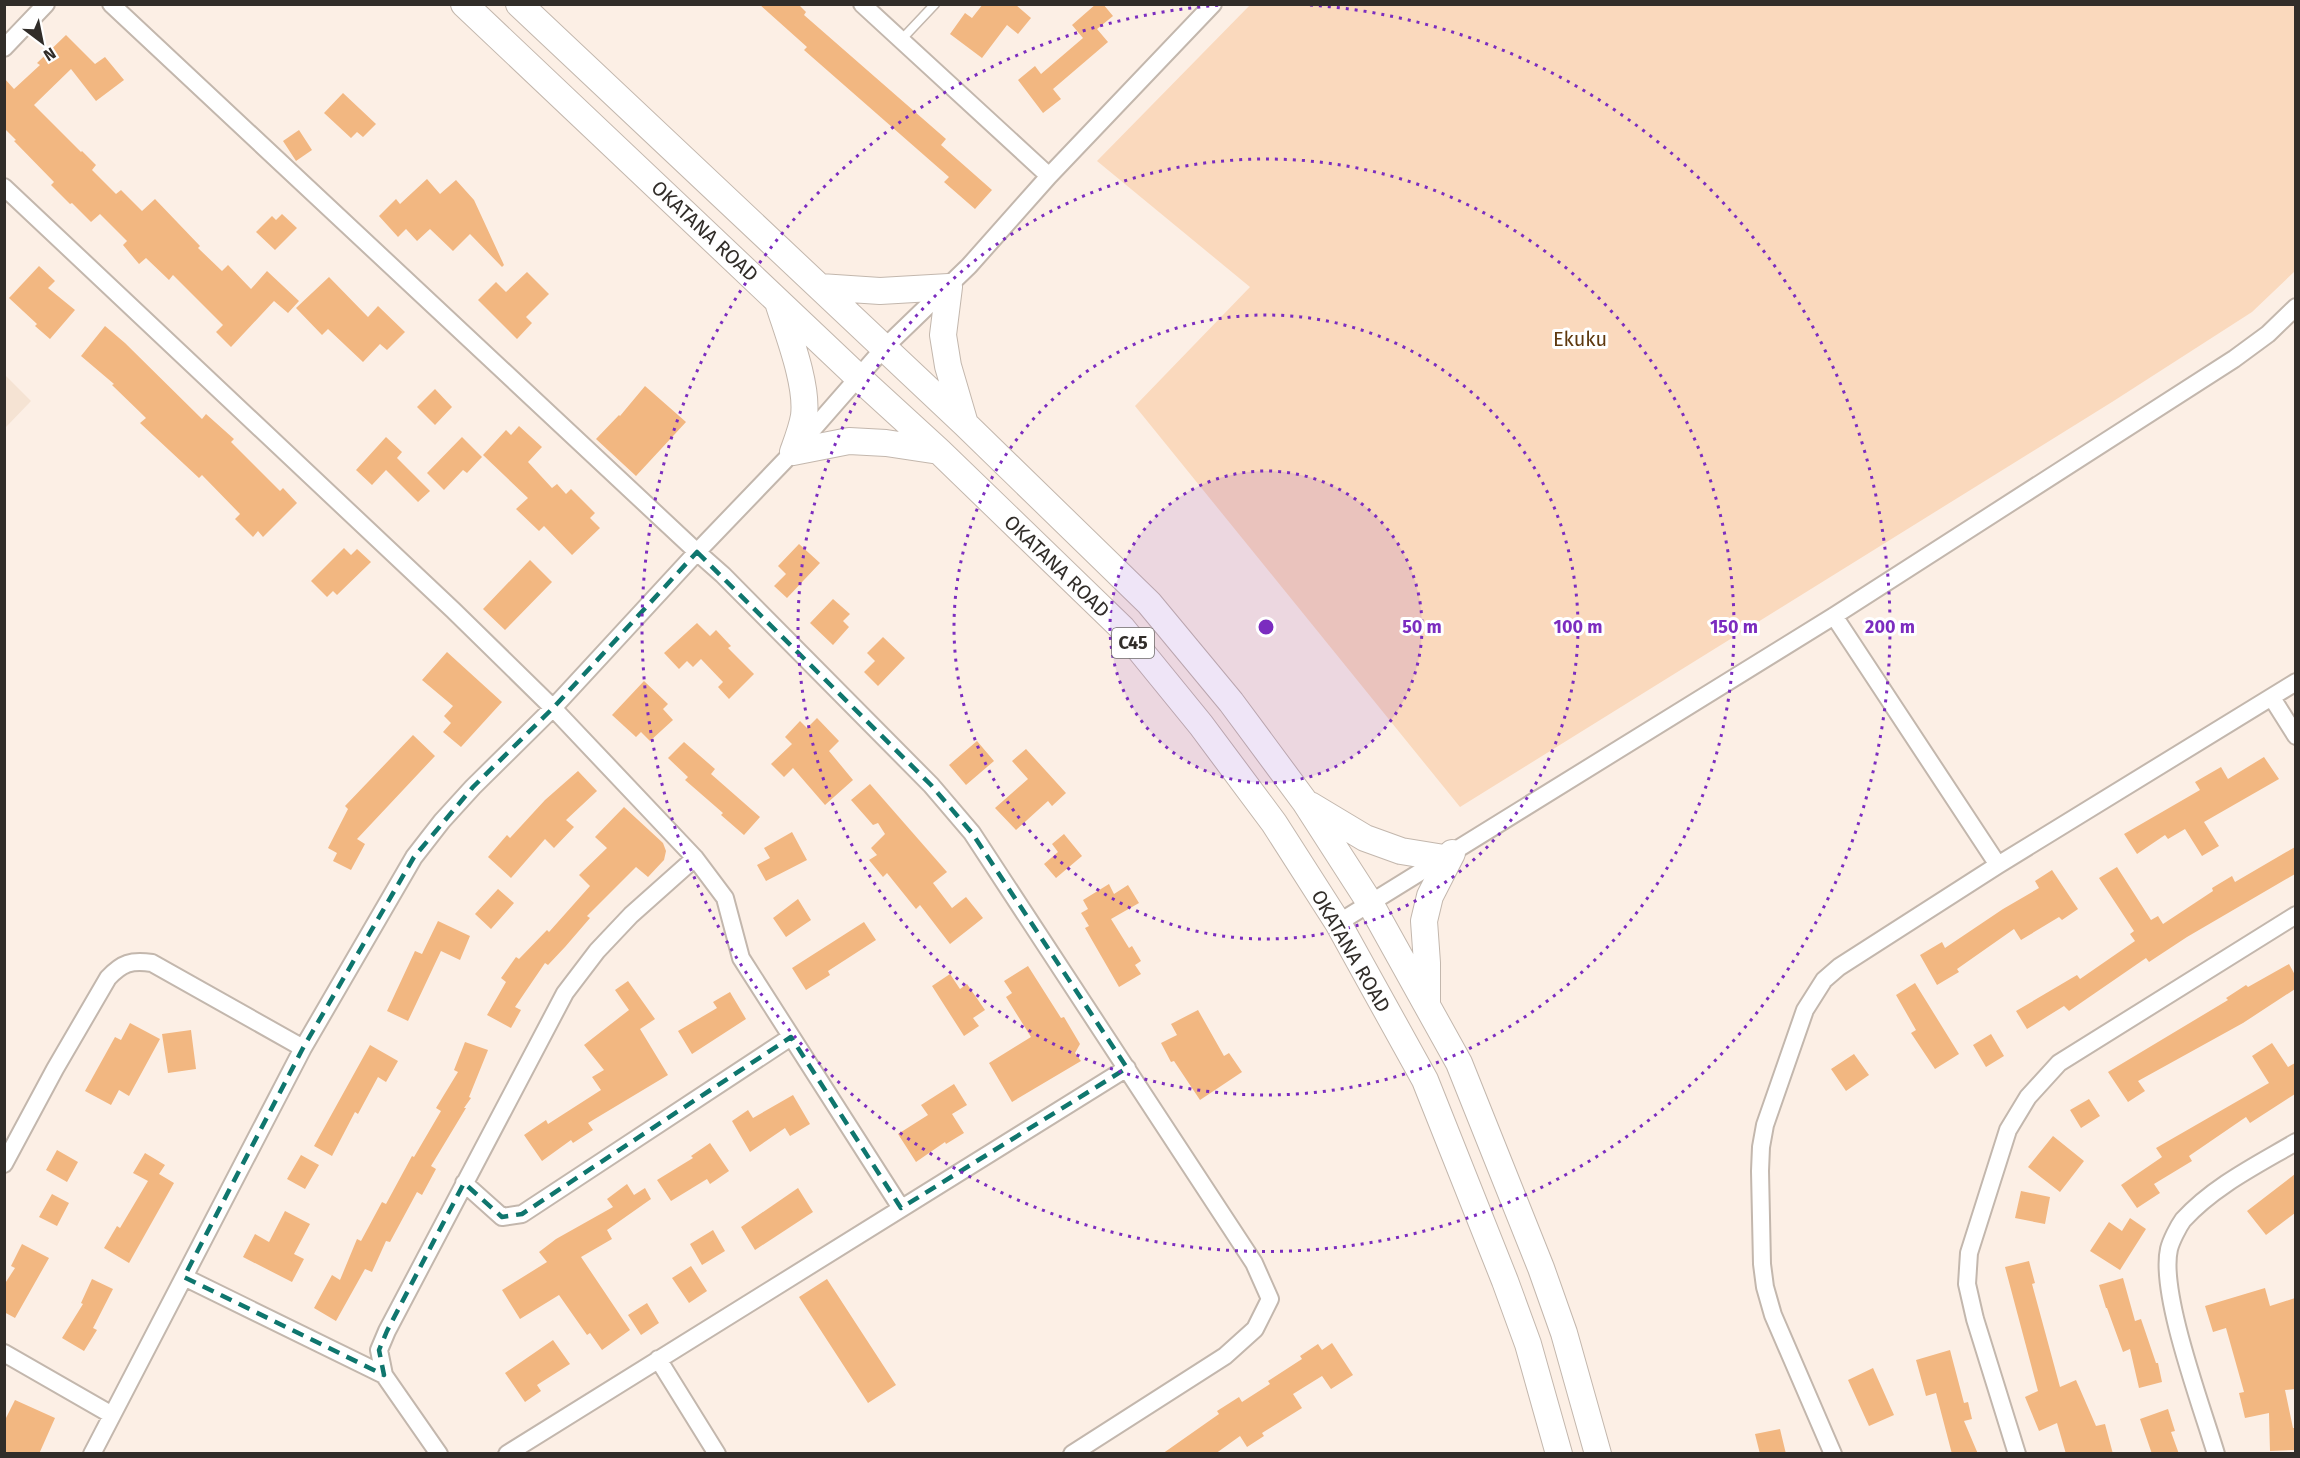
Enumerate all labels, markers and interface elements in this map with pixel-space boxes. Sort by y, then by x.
north arrow [12,12,72,72]
text: N [40,43,59,65]
street label: OKATANA ROAD [647,175,763,287]
park label: Ekuku [1553,327,1607,351]
street label: OKATANA ROAD [999,510,1115,622]
text: 50 m [1402,616,1442,638]
text: 100 m [1554,616,1602,638]
text: 150 m [1710,616,1758,638]
text: 200 m [1865,616,1915,638]
centre of rings [1256,617,1276,637]
road number: C45 [1112,628,1154,658]
street label: OKATANA ROAD [1306,886,1396,1016]

